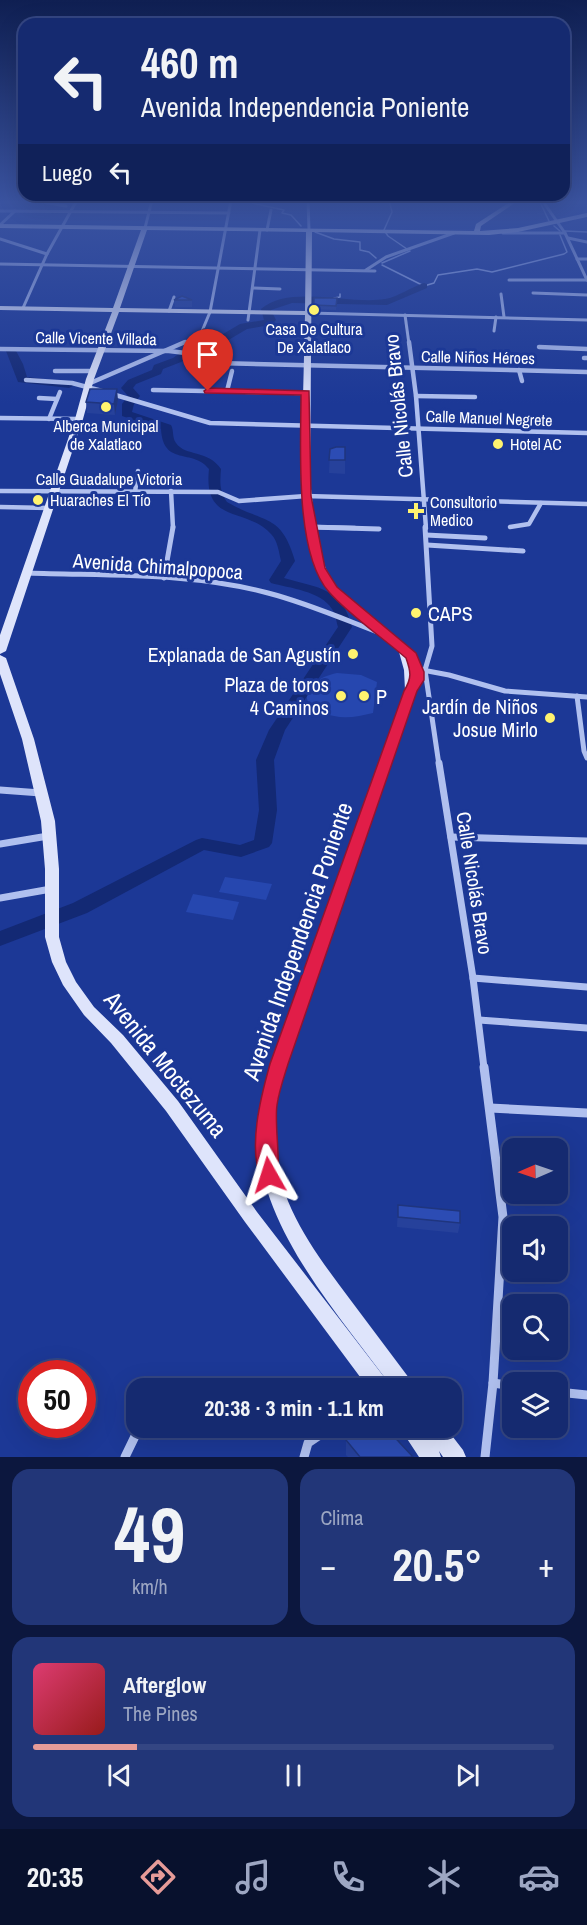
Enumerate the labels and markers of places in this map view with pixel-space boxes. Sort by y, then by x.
marker: Casa De Cultura De Xalatlaco [307,303,321,317]
place label: Casa De Cultura De Xalatlaco [266,318,363,358]
pin [182,329,233,391]
marker: Alberca Municipal de Xalatlaco [99,400,113,414]
place label: Alberca Municipal de Xalatlaco [52,415,159,455]
place label: Hotel AC [510,433,562,455]
marker: Hotel AC [491,437,505,451]
place label: Huaraches El Tío [50,489,151,511]
place label: Consultorio Medico [430,491,497,531]
marker: Huaraches El Tío [31,493,45,507]
marker: Consultorio Medico [407,502,425,520]
place label: CAPS [428,600,473,627]
marker: CAPS [409,606,423,620]
place label: Explanada de San Agustín [148,641,341,668]
marker: Explanada de San Agustín [346,647,360,661]
place label: Plaza de toros 4 Caminos [224,671,329,721]
place label: P [376,683,387,710]
marker: Plaza de toros 4 Caminos [334,689,348,703]
marker: P [357,689,371,703]
place label: Jardín de Niños Josue Mirlo [422,693,538,743]
marker: Jardín de Niños Josue Mirlo [543,711,557,725]

